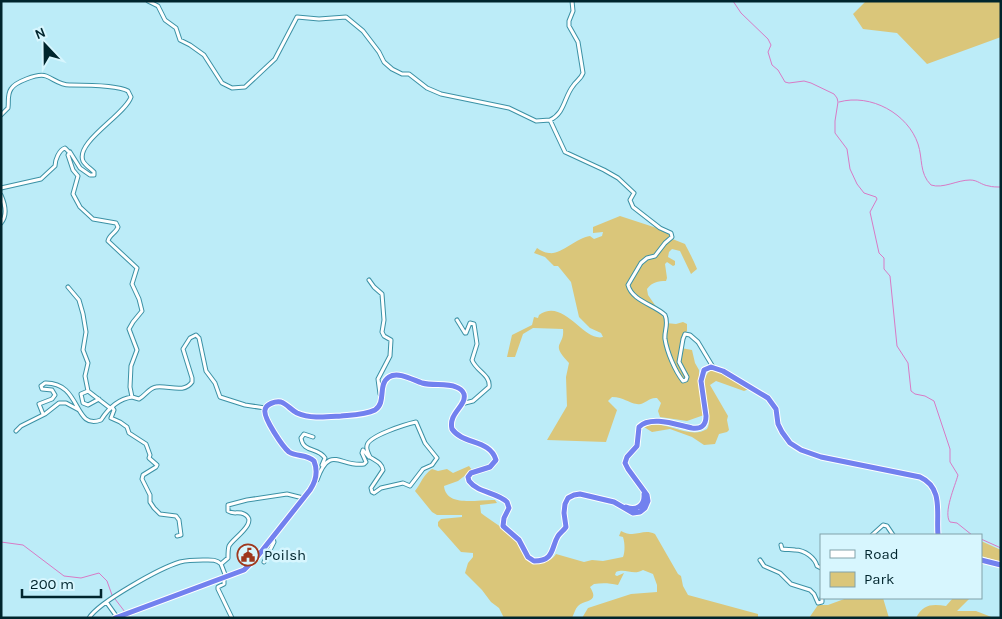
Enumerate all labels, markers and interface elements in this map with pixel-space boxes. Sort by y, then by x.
north arrow [20,20,70,70]
text: N [32,24,48,43]
legend [820,534,982,599]
public building icon: Poilsh [236,543,260,567]
text: Road [864,545,899,563]
place label: Poilsh [264,546,306,564]
scale bar [22,566,101,598]
text: Park [864,570,894,588]
text: 200 m [30,575,74,593]

